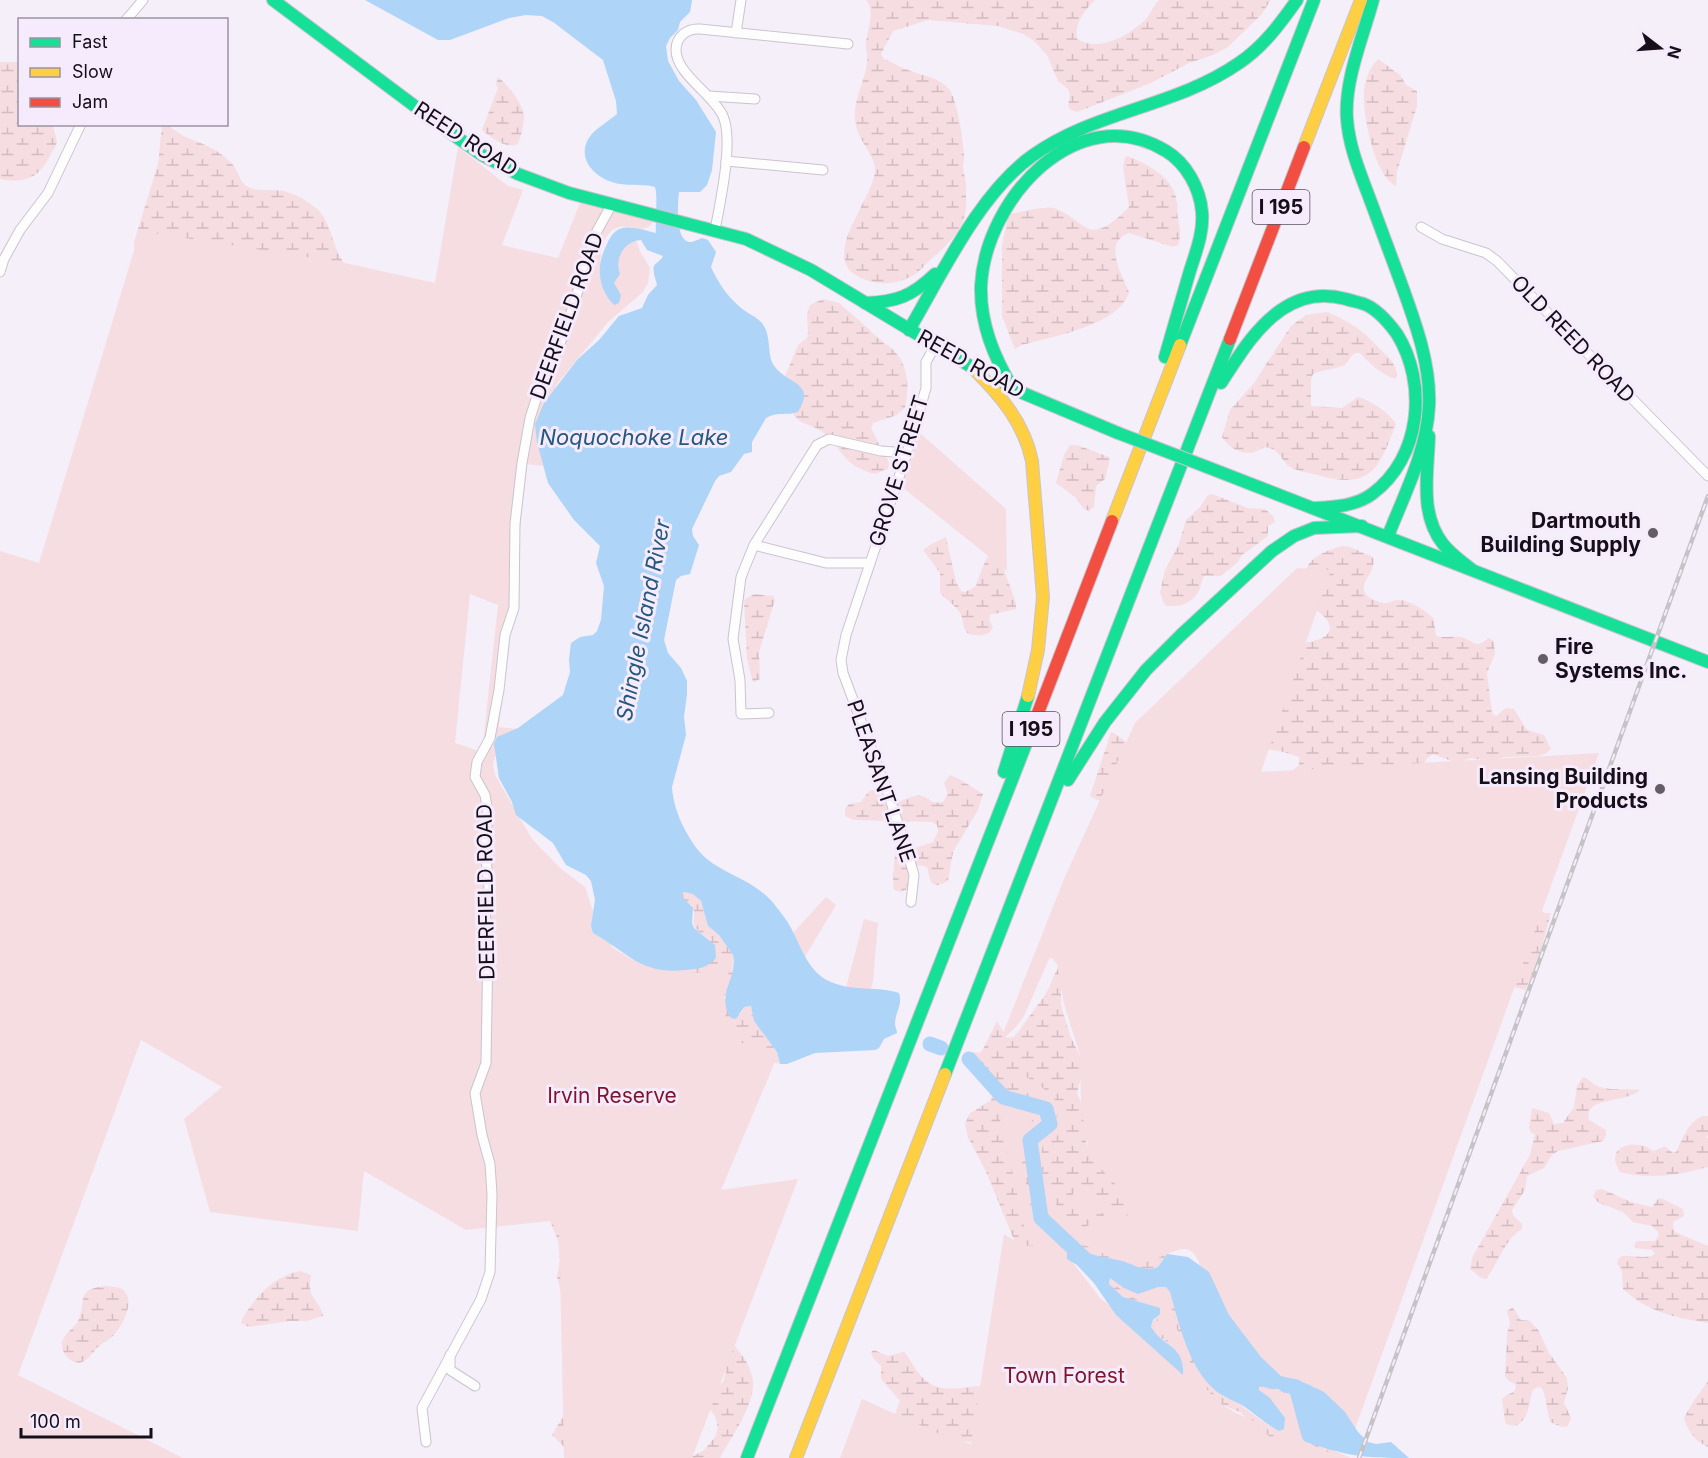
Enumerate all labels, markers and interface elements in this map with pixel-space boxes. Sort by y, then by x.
legend [18,18,228,126]
north arrow [1630,18,1690,78]
text: Fast [72,31,108,52]
text: N [1663,44,1686,61]
text: Slow [72,61,113,82]
text: Jam [72,91,108,112]
street label: REED ROAD [410,96,523,181]
road number: I 195 [1252,190,1310,224]
street label: DEERFIELD ROAD [525,229,608,403]
street label: OLD REED ROAD [1506,270,1640,408]
street label: REED ROAD [913,324,1029,403]
street label: GROVE STREET [864,392,933,550]
water label: Noquochoke Lake [540,424,728,450]
place label: Dartmouth Building Supply [1481,508,1641,557]
water label: Shingle Island River [611,516,675,723]
marker: Dartmouth Building Supply [1646,526,1660,540]
place label: Fire Systems Inc. [1555,634,1687,683]
marker: Fire Systems Inc. [1536,652,1550,666]
street label: PLEASANT LANE [842,696,921,865]
road number: I 195 [1002,712,1060,746]
place label: Lansing Building Products [1478,764,1648,813]
marker: Lansing Building Products [1653,782,1667,796]
street label: DEERFIELD ROAD [471,804,500,980]
park label: Irvin Reserve [547,1083,677,1108]
park label: Town Forest [1003,1363,1125,1388]
scale bar [21,1401,152,1439]
text: 100 m [30,1411,81,1432]

